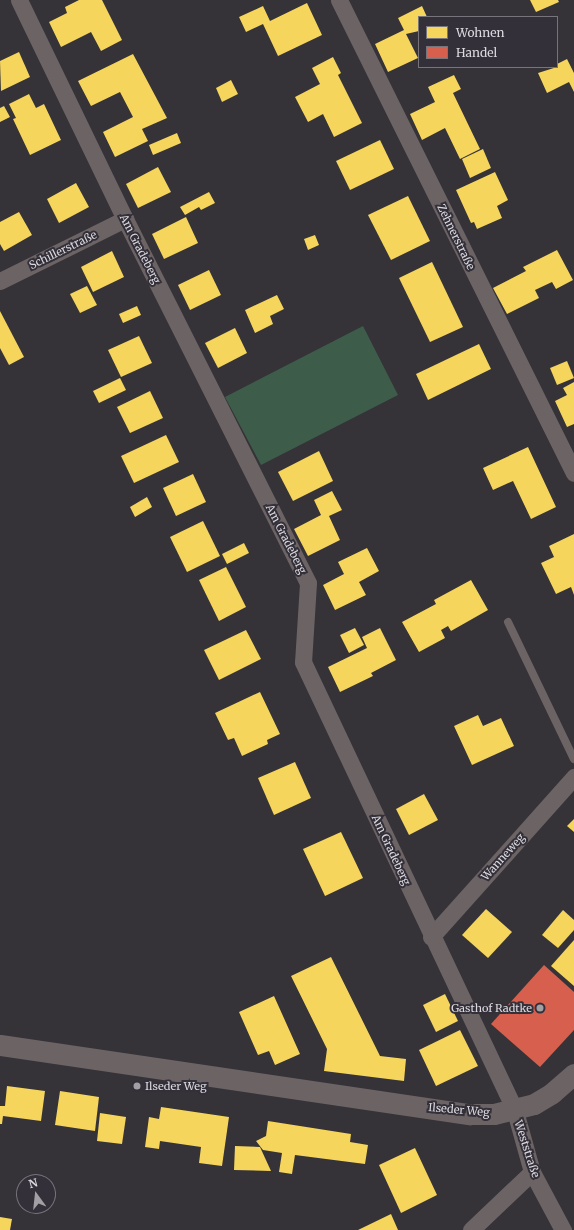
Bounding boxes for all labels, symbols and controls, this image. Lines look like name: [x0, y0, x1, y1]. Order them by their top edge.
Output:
legend: [418, 16, 558, 68]
text: Wohnen: [456, 25, 504, 40]
text: Handel: [456, 45, 497, 60]
street label: Zehnerstraße: [434, 202, 478, 272]
street label: Am Gradeberg: [117, 212, 163, 286]
street label: Schillerstraße: [27, 228, 99, 272]
street label: Am Gradeberg: [263, 502, 309, 576]
street label: Am Gradeberg: [369, 813, 413, 887]
street label: Wanneweg: [479, 831, 527, 883]
place label: Gasthof Radtke: [451, 1001, 532, 1015]
marker: Gasthof Radtke: [535, 1003, 545, 1013]
place label: Ilseder Weg: [145, 1079, 207, 1093]
marker: Ilseder Weg: [132, 1081, 142, 1091]
street label: Ilseder Weg: [428, 1101, 490, 1119]
street label: Weststraße: [512, 1119, 542, 1179]
north arrow: [16, 1174, 56, 1214]
text: N: [27, 1175, 39, 1191]

